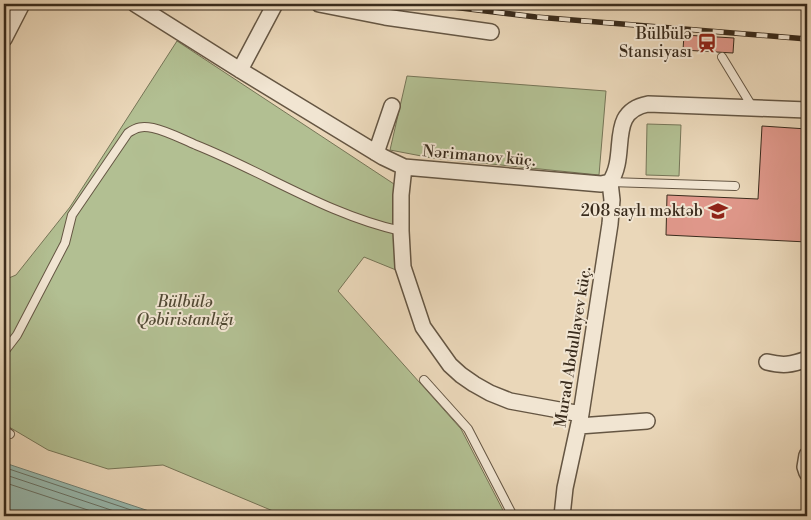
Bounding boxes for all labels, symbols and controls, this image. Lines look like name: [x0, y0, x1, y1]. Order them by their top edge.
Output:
place label: Bülbülə Stansiyası: [619, 24, 692, 62]
station icon: Bülbülə Stansiyası: [696, 32, 718, 54]
street label: Nərimanov küç.: [421, 141, 537, 171]
school or university icon: 208 saylı məktəb: [707, 200, 729, 222]
place label: 208 saylı məktəb: [581, 201, 703, 221]
street label: Murad Abdullayev küç.: [550, 265, 596, 429]
park label: Bülbülə Qəbiristanlığı: [136, 292, 234, 330]

